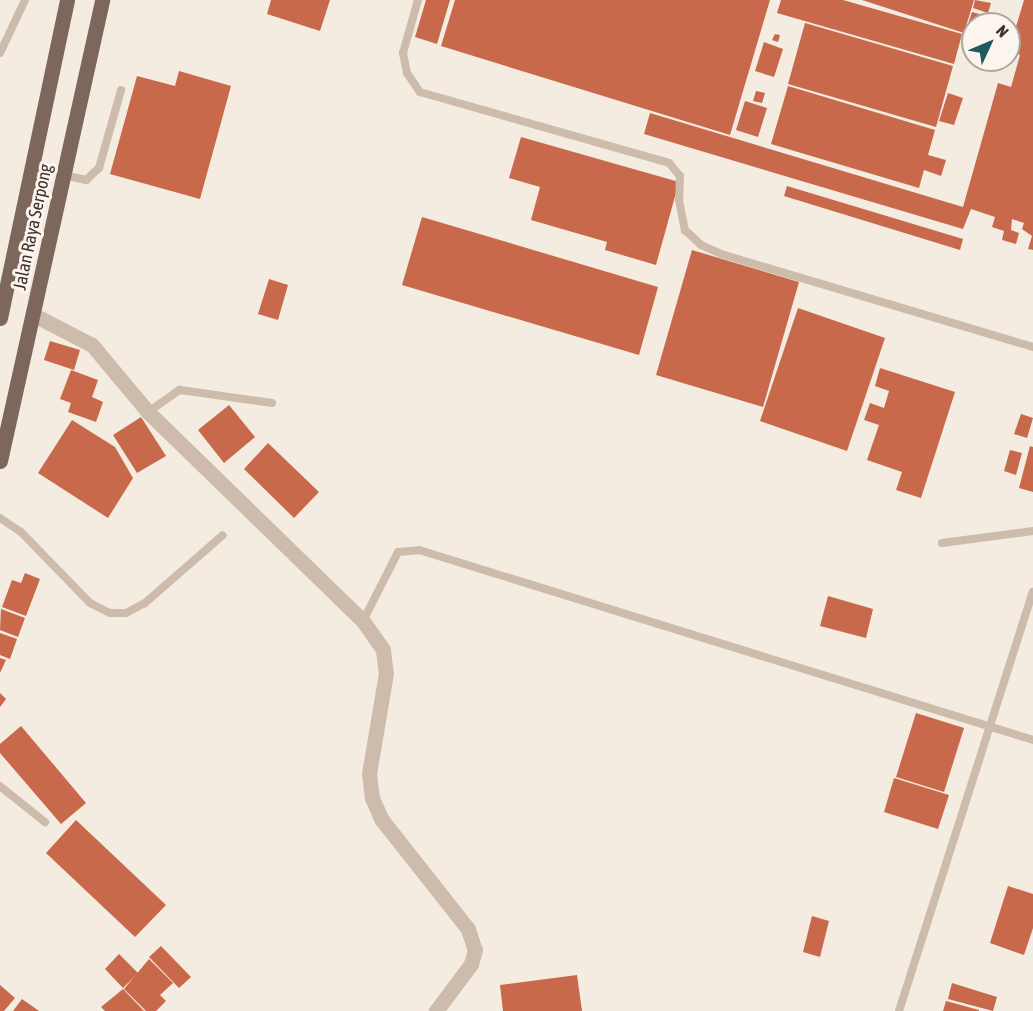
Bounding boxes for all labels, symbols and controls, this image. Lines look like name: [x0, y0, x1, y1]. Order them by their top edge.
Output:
north arrow: [961, 12, 1021, 72]
text: N: [993, 21, 1012, 41]
street label: Jalan Raya Serpong: [9, 162, 57, 292]

